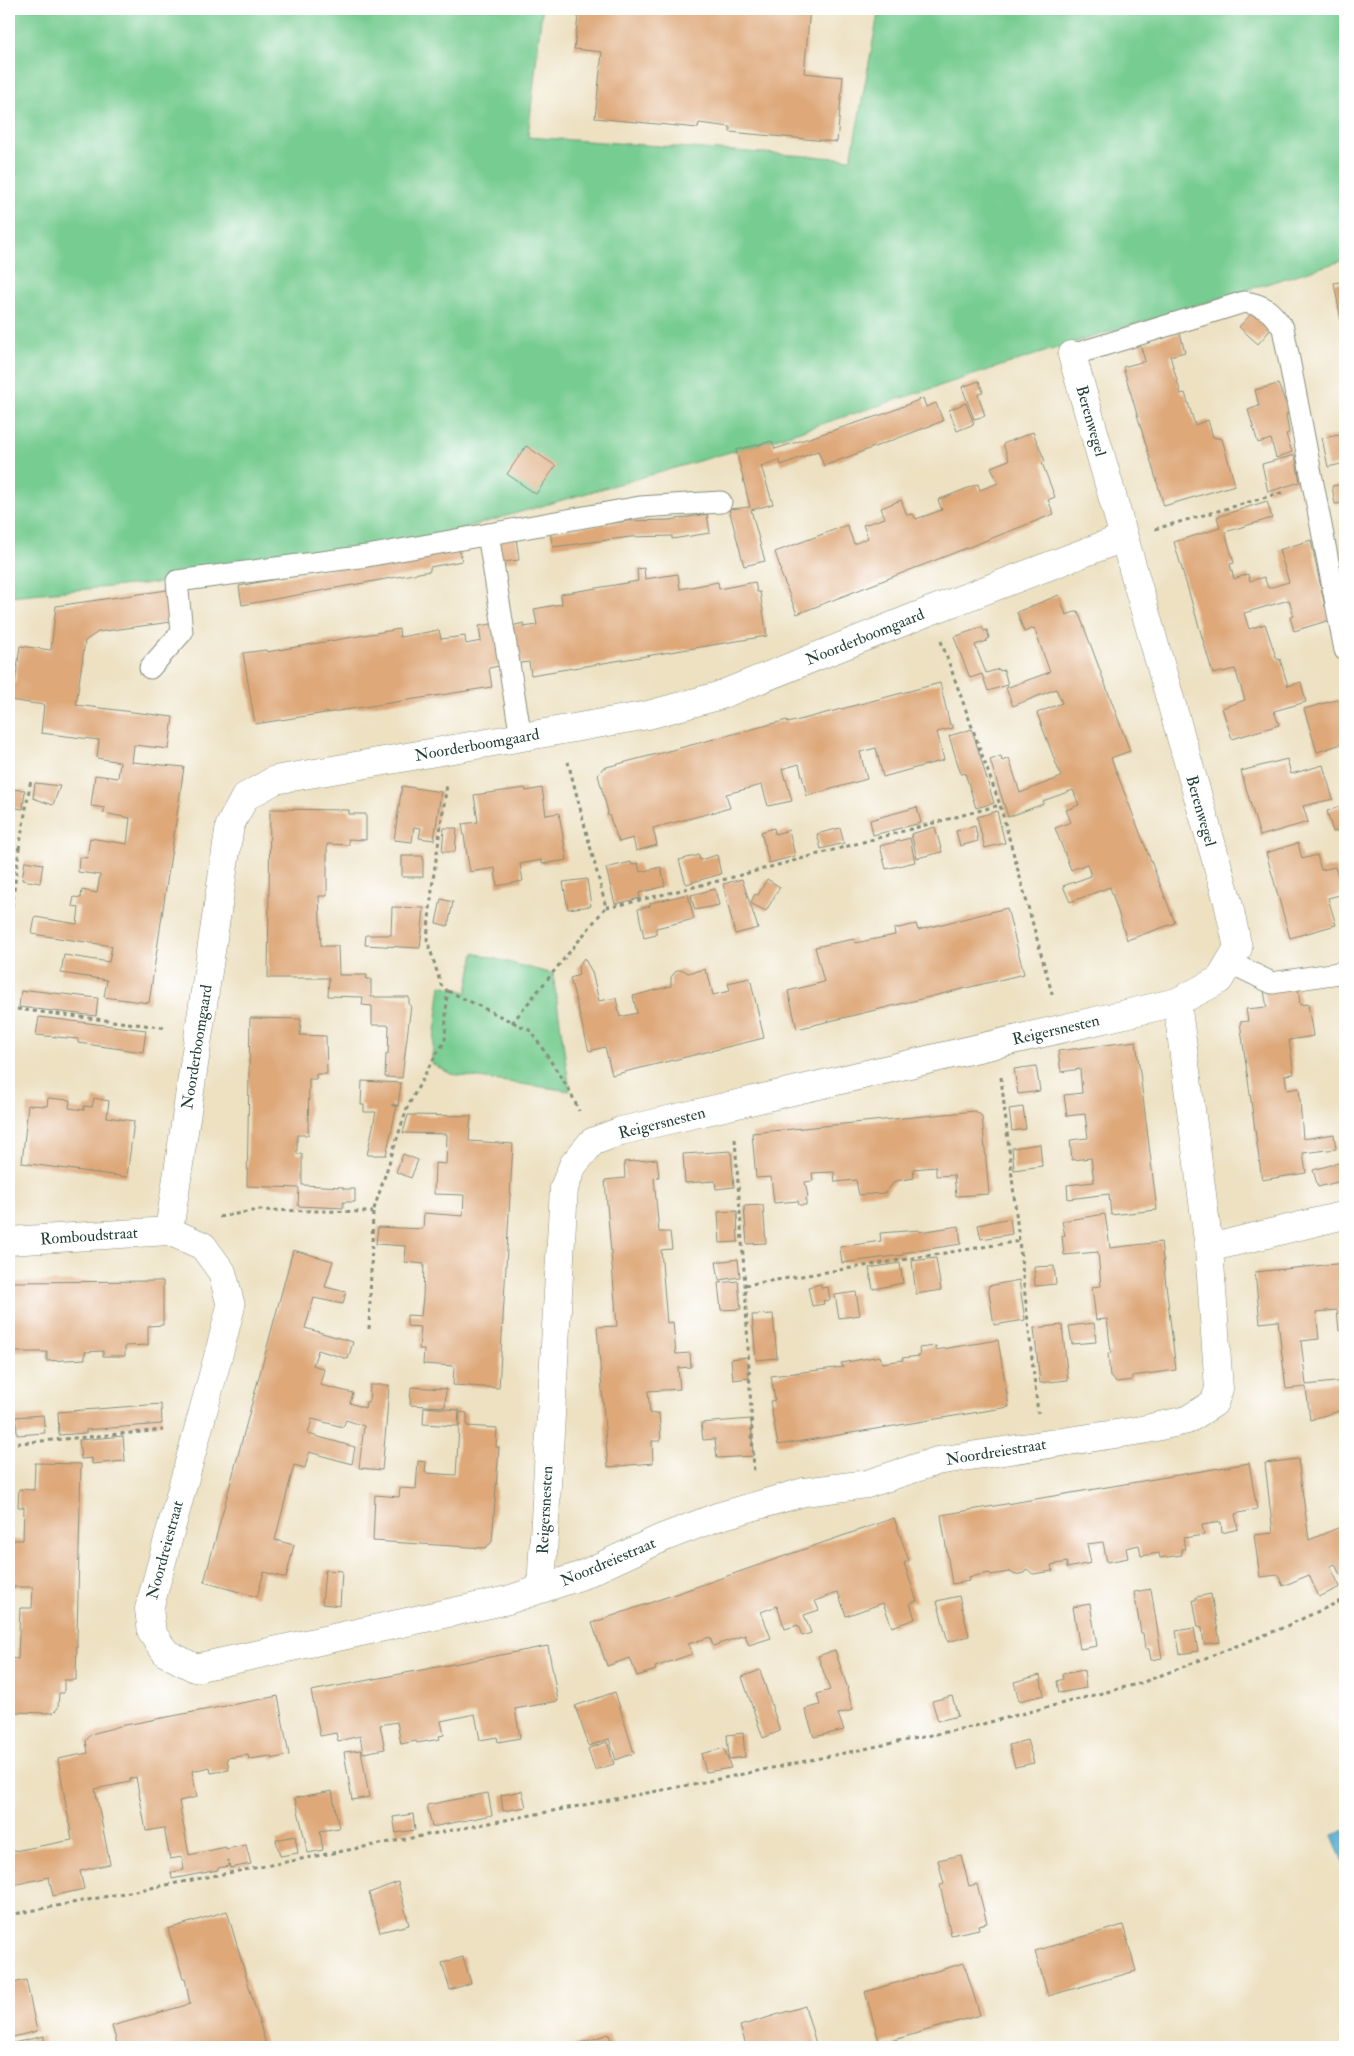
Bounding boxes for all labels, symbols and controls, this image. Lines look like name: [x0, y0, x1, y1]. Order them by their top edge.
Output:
street label: Berenwegel: [1071, 383, 1111, 459]
street label: Noorderboomgaard: [803, 604, 927, 670]
street label: Noorderboomgaard: [413, 724, 541, 766]
street label: Berenwegel: [1181, 773, 1221, 849]
street label: Noorderboomgaard: [177, 983, 217, 1111]
street label: Reigersnesten: [1010, 1010, 1102, 1050]
street label: Reigersnesten: [616, 1103, 708, 1143]
street label: Romboudstraat: [39, 1223, 139, 1249]
street label: Noordreiestraat: [944, 1434, 1048, 1470]
street label: Reigersnesten: [533, 1465, 557, 1555]
street label: Noordreiestraat: [142, 1498, 188, 1602]
street label: Noordreiestraat: [557, 1533, 659, 1591]

